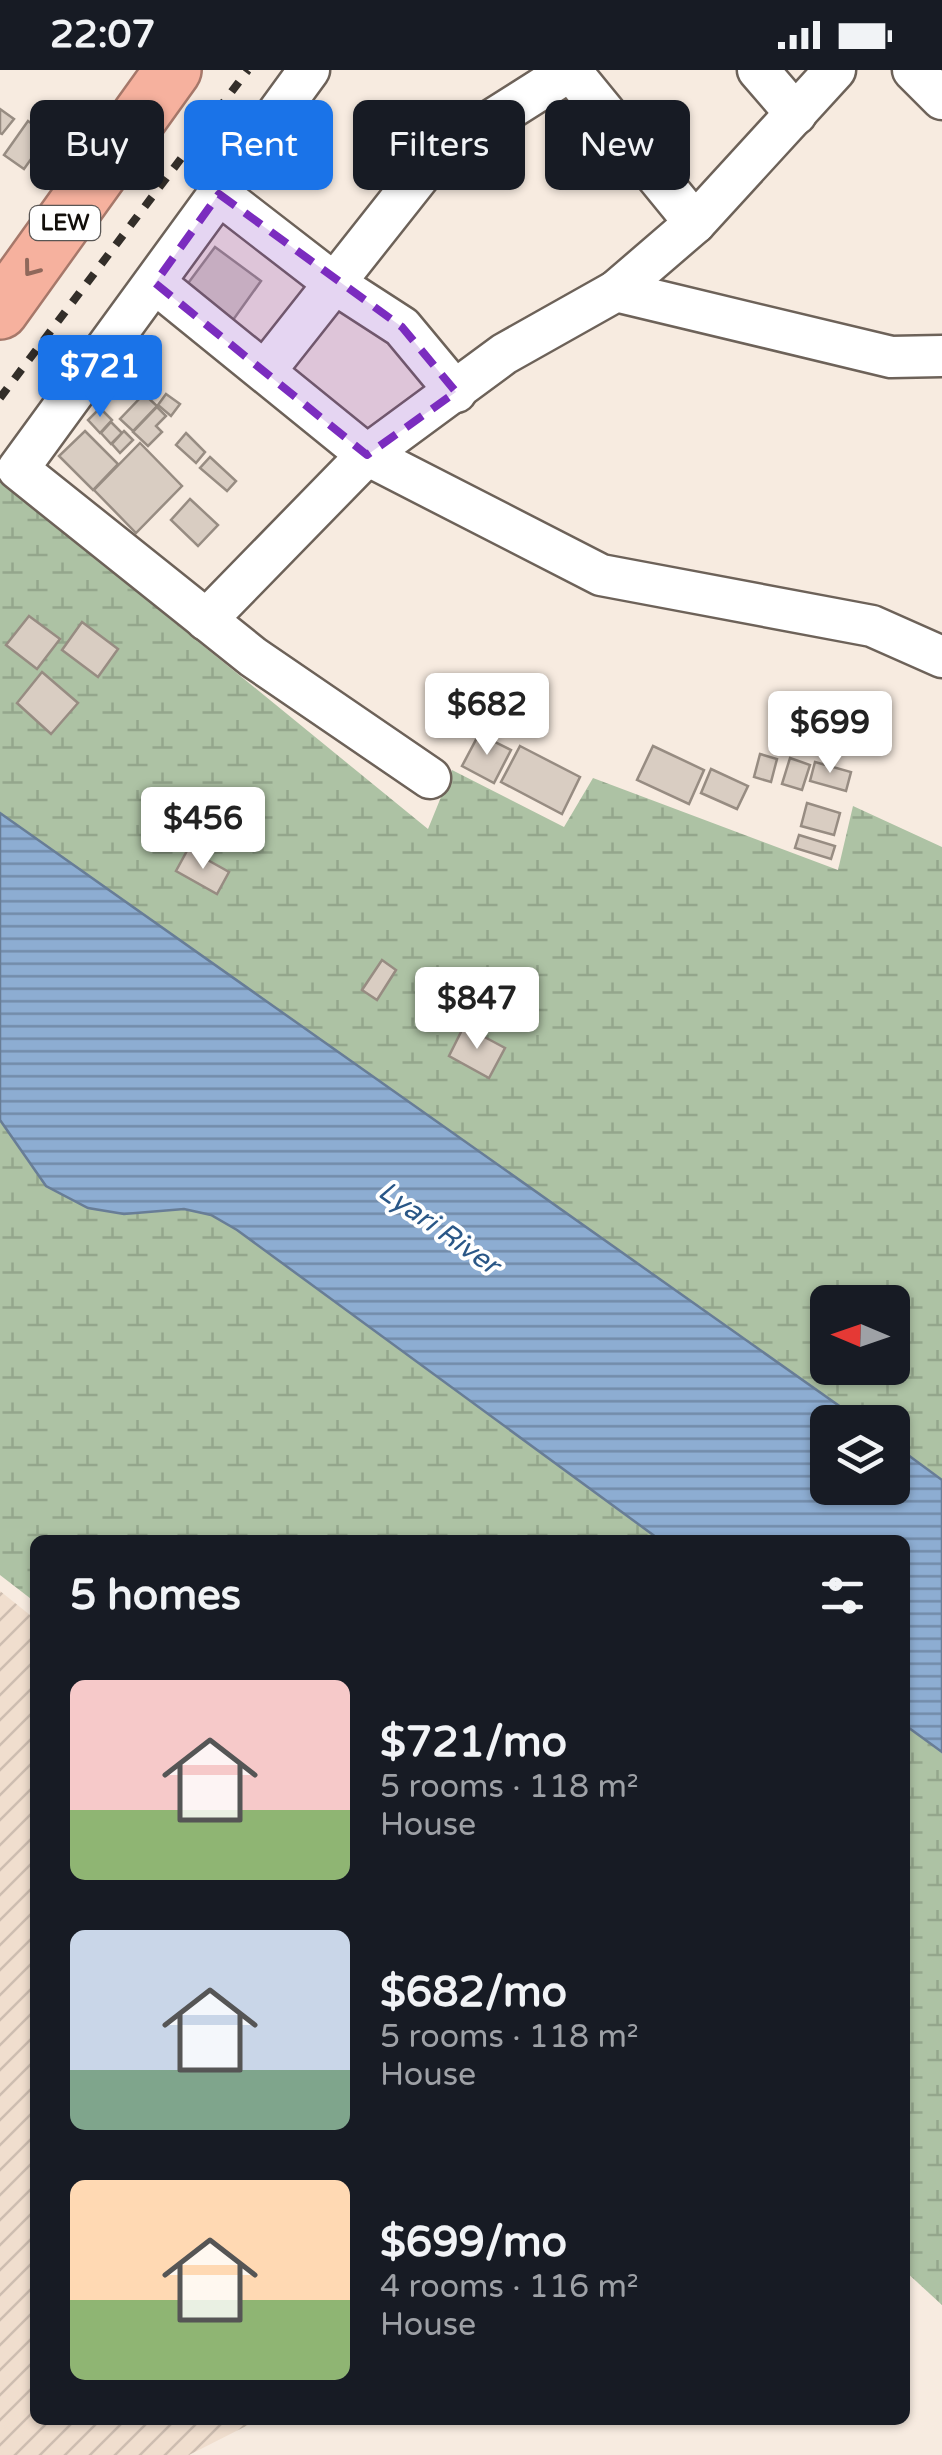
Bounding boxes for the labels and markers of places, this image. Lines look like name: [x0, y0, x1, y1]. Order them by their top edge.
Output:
pin: $721: [41, 335, 159, 420]
pin: $682: [428, 673, 546, 758]
pin: $699: [771, 691, 889, 776]
pin: $456: [144, 787, 262, 872]
pin: $847: [418, 967, 536, 1052]

